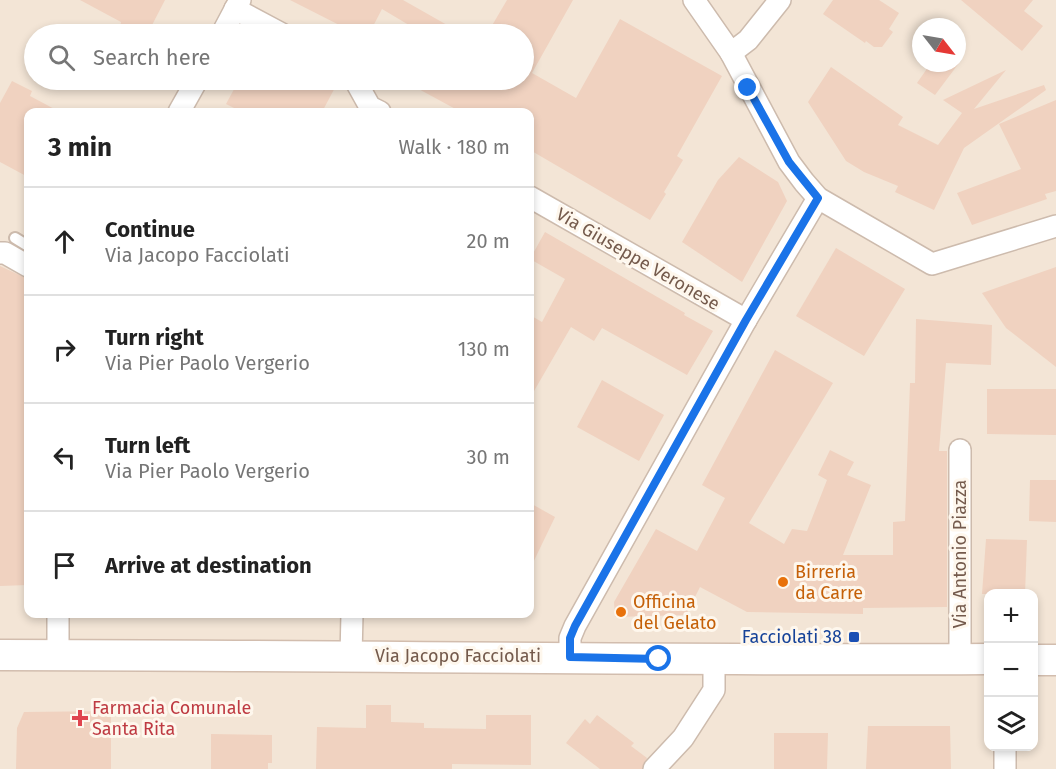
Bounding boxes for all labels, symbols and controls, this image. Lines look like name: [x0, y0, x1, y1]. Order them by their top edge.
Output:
north arrow: [912, 18, 966, 72]
search box: [24, 24, 534, 90]
icon: search: [45, 41, 78, 74]
text: Search here: [93, 44, 211, 71]
route end: [734, 74, 760, 100]
text: 3 min: [48, 132, 112, 163]
text: Walk · 180 m: [399, 135, 510, 159]
street label: Via Giuseppe Veronese: [552, 203, 724, 315]
text: Continue: [105, 216, 195, 243]
icon: ahead: [48, 225, 81, 258]
text: 20 m: [467, 229, 510, 253]
text: Via Jacopo Facciolati: [105, 243, 290, 267]
text: Turn right: [105, 324, 204, 351]
icon: right: [48, 333, 81, 366]
text: 130 m: [458, 337, 510, 361]
text: Via Pier Paolo Vergerio: [105, 351, 310, 375]
text: Turn left: [105, 432, 190, 459]
icon: left: [48, 441, 81, 474]
text: 30 m: [466, 445, 510, 469]
text: Via Pier Paolo Vergerio: [105, 459, 310, 483]
street label: Via Antonio Piazza: [949, 480, 971, 628]
icon: arrive: [48, 549, 81, 582]
text: Arrive at destination: [105, 552, 312, 579]
place label: Birreria da Carre: [795, 561, 863, 604]
marker: Birreria da Carre: [776, 575, 790, 589]
map controls: [984, 589, 1038, 751]
button: +: [984, 589, 1038, 643]
place label: Officina del Gelato: [633, 591, 717, 634]
marker: Officina del Gelato: [614, 605, 628, 619]
place label: Facciolati 38: [742, 626, 842, 648]
marker: Facciolati 38: [847, 630, 861, 644]
button: −: [984, 643, 1038, 697]
street label: Via Jacopo Facciolati: [375, 645, 541, 667]
route start: [645, 645, 671, 671]
place label: Farmacia Comunale Santa Rita: [92, 697, 251, 740]
button: layers: [984, 697, 1038, 751]
marker: Farmacia Comunale Santa Rita: [73, 711, 87, 725]

